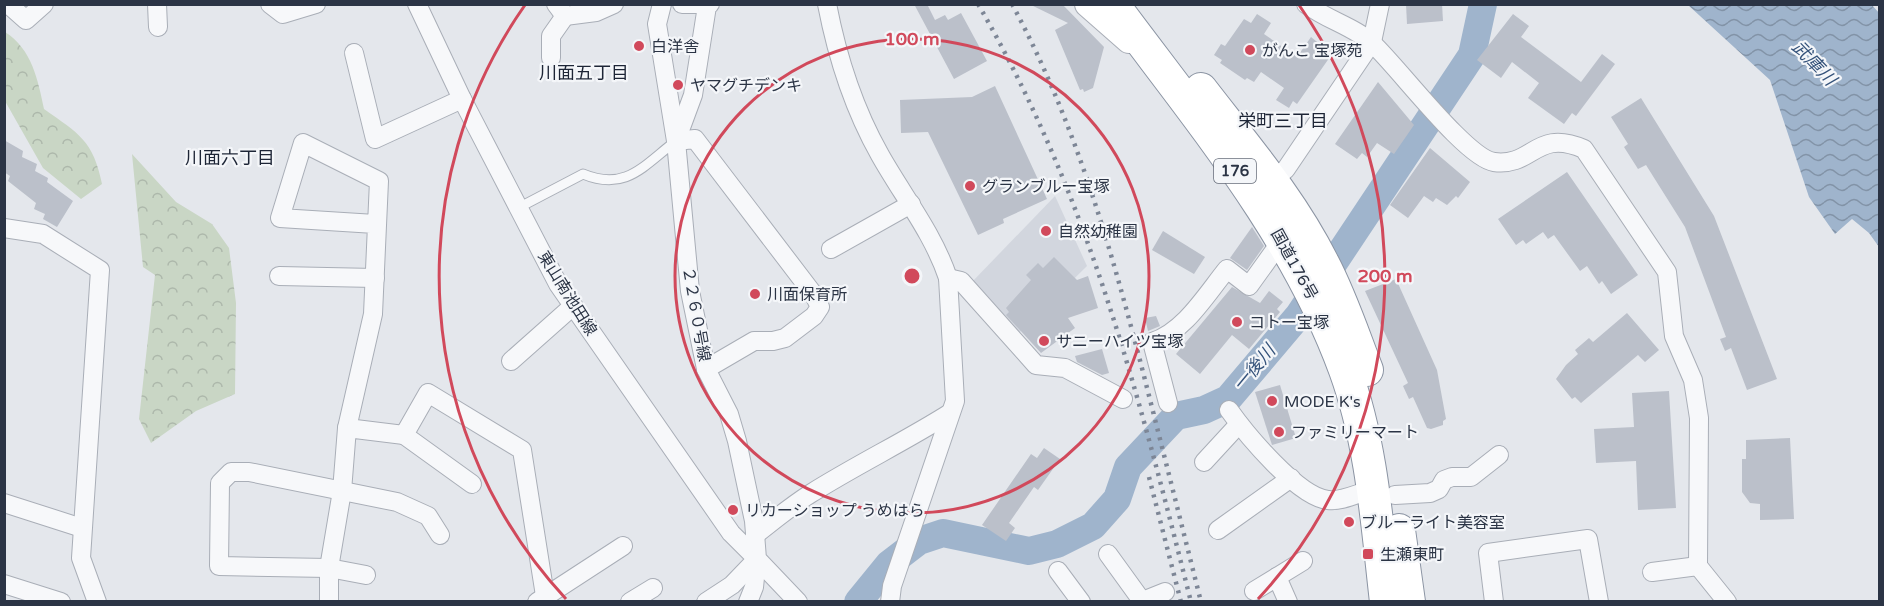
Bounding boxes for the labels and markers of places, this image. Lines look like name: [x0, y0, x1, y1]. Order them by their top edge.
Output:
place label: 白洋舎: [651, 37, 699, 57]
marker: 白洋舎: [632, 39, 646, 53]
place label: がんこ 宝塚苑: [1262, 41, 1362, 61]
marker: がんこ 宝塚苑: [1243, 43, 1257, 57]
place label: ヤマグチデンキ: [690, 76, 802, 96]
marker: ヤマグチデンキ: [671, 78, 685, 92]
place label: グランブルー宝塚: [982, 177, 1110, 197]
marker: グランブルー宝塚: [963, 179, 977, 193]
place label: 自然幼稚園: [1058, 222, 1138, 242]
marker: 自然幼稚園: [1039, 224, 1053, 238]
centre of rings: [902, 266, 922, 286]
place label: 川面保育所: [767, 285, 847, 305]
marker: 川面保育所: [748, 287, 762, 301]
place label: コトー宝塚: [1249, 313, 1329, 333]
marker: コトー宝塚: [1230, 315, 1244, 329]
place label: サニーハイツ宝塚: [1056, 332, 1183, 352]
marker: サニーハイツ宝塚: [1037, 334, 1051, 348]
place label: MODE K's: [1284, 392, 1361, 412]
marker: MODE K's: [1265, 394, 1279, 408]
place label: ファミリーマート: [1291, 423, 1419, 443]
marker: ファミリーマート: [1272, 425, 1286, 439]
place label: リカーショップ うめはら: [745, 501, 925, 521]
marker: リカーショップ うめはら: [726, 503, 740, 517]
place label: ブルーライト美容室: [1361, 513, 1505, 533]
marker: ブルーライト美容室: [1342, 515, 1356, 529]
place label: 生瀬東町: [1380, 545, 1444, 565]
marker: 生瀬東町: [1361, 547, 1375, 561]

